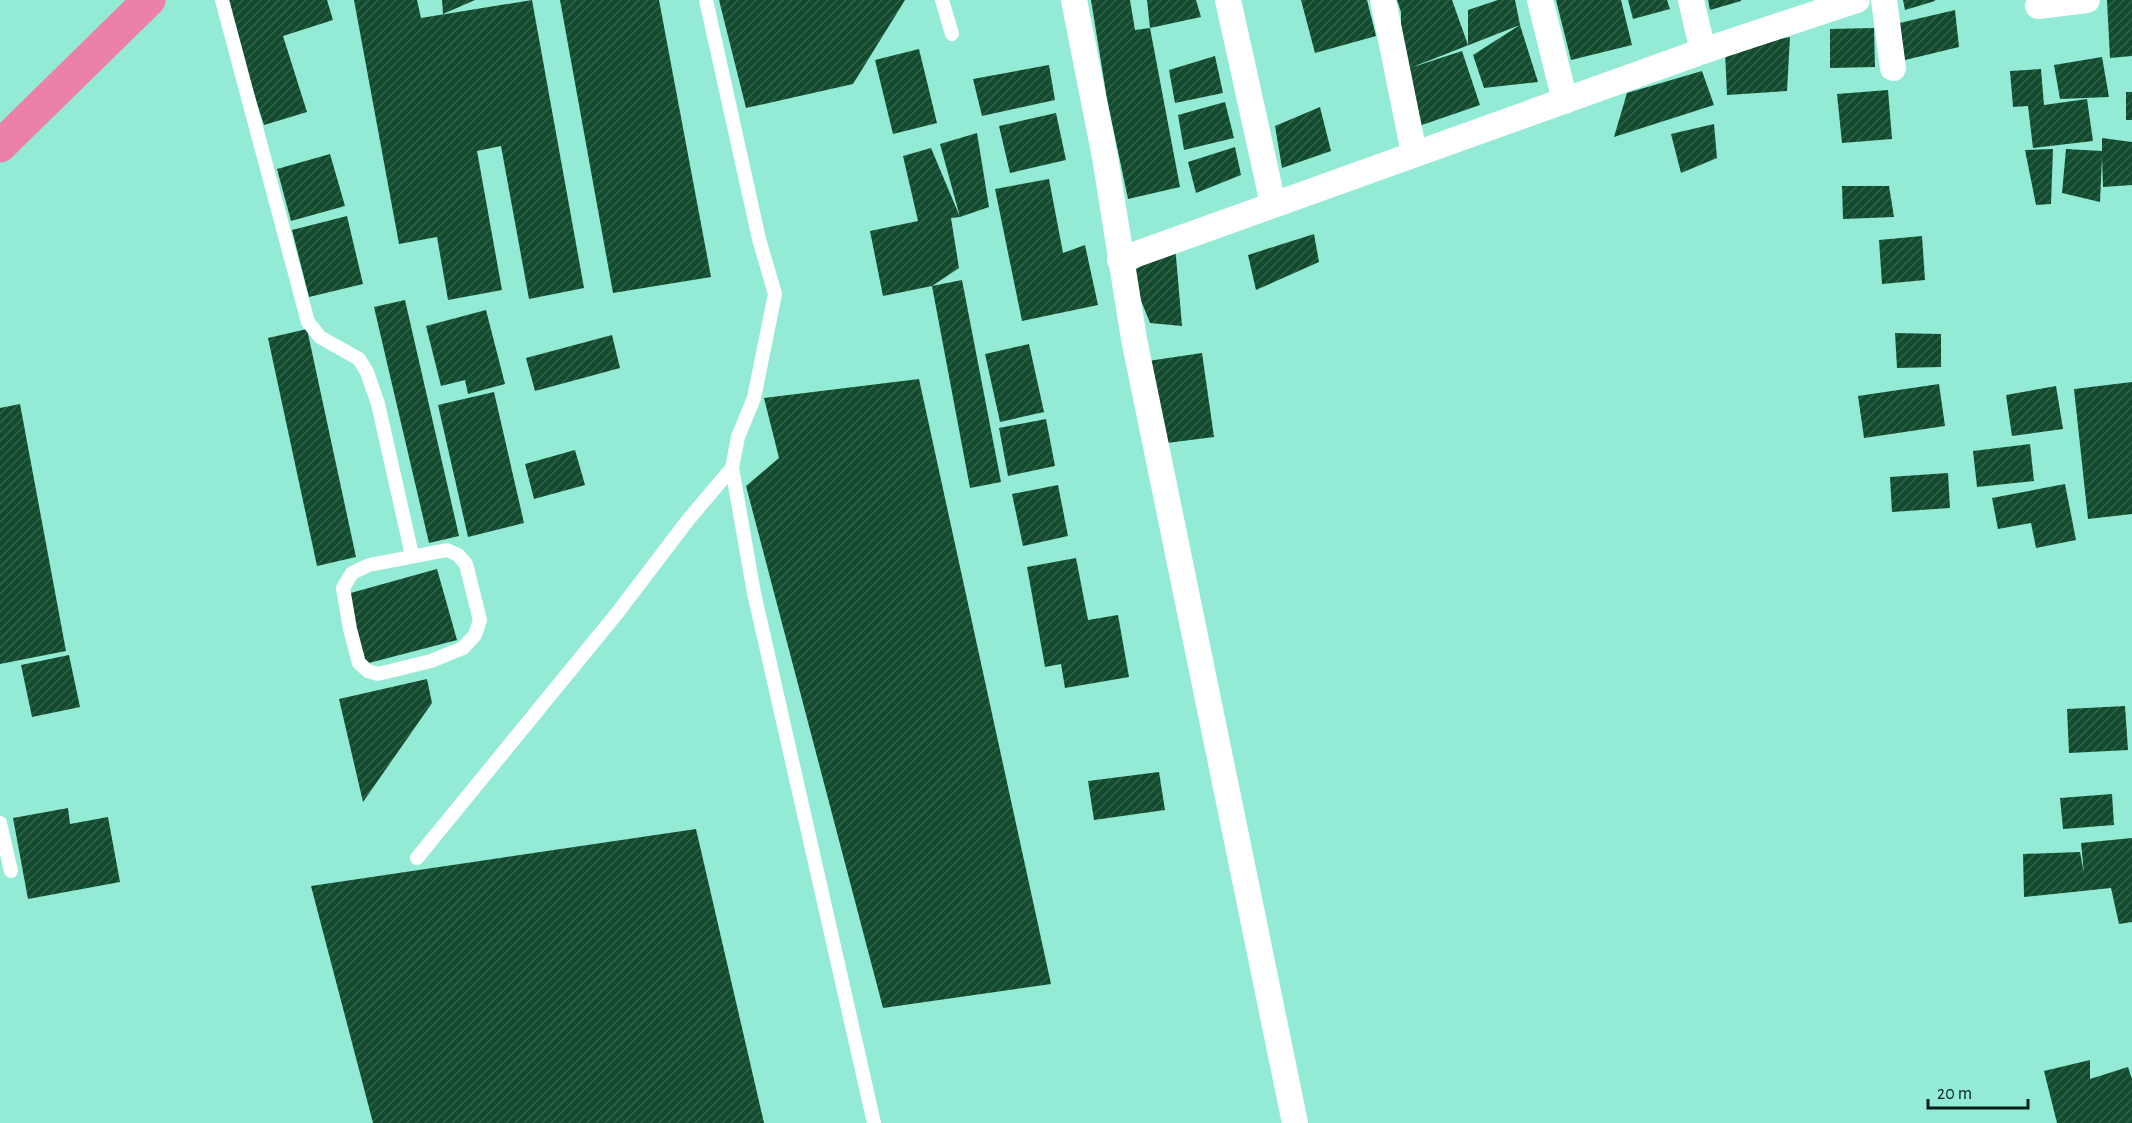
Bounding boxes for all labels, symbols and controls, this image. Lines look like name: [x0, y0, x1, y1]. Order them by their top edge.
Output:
scale bar: [1928, 1072, 2028, 1110]
text: 20 m: [1937, 1085, 1972, 1103]

